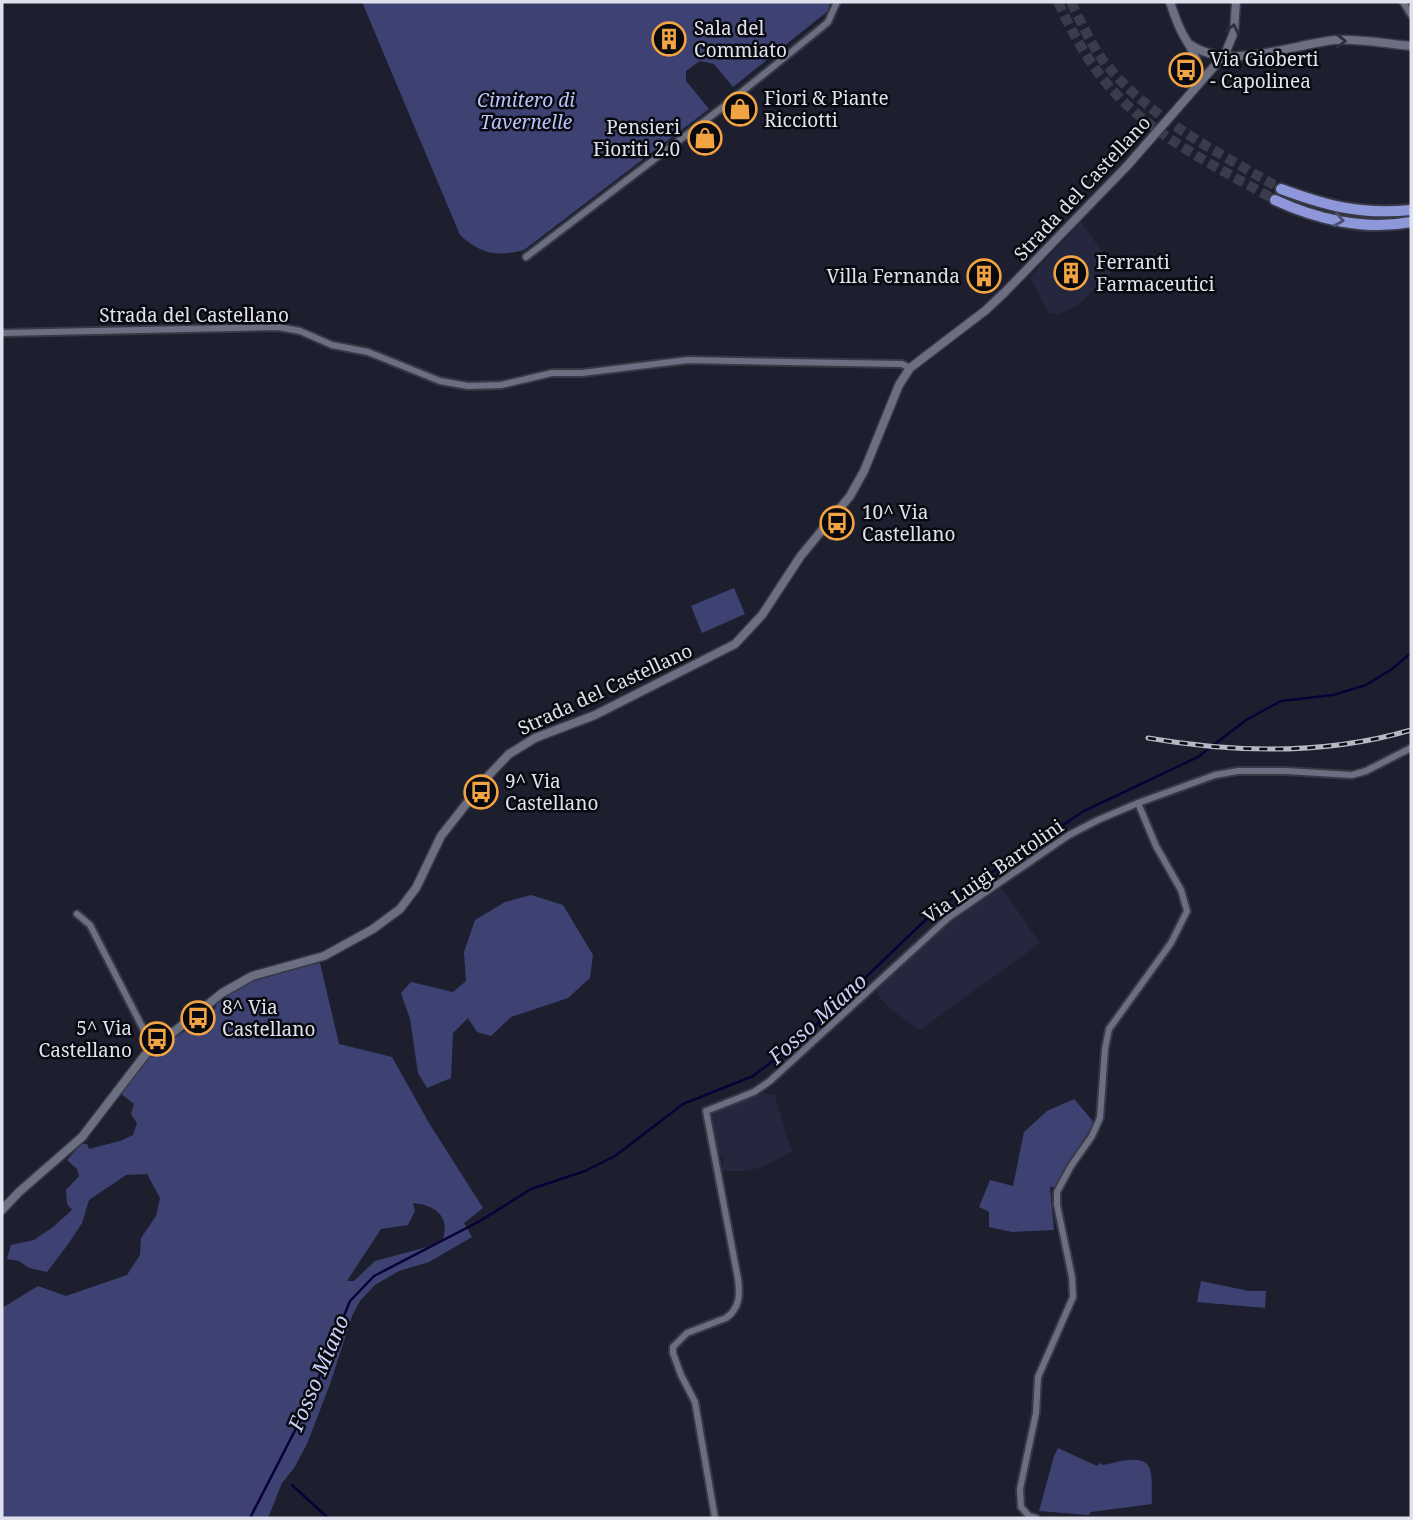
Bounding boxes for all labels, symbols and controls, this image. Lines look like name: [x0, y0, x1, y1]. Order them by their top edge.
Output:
place label: Sala del Commiato: [694, 15, 787, 63]
building icon: Sala del Commiato: [650, 20, 688, 58]
one-way arrow: [1225, 23, 1239, 35]
one-way arrow: [1336, 33, 1347, 49]
place label: Via Gioberti - Capolinea: [1210, 46, 1319, 94]
bus stop icon: Via Gioberti - Capolinea: [1167, 51, 1205, 89]
place label: Fiori & Piante Ricciotti: [764, 85, 889, 133]
park label: Cimitero di Tavernelle: [477, 87, 575, 135]
shop icon: Fiori & Piante Ricciotti: [721, 90, 759, 128]
street label: Strada del Castellano: [1008, 110, 1156, 266]
place label: Pensieri Fioriti 2.0: [593, 114, 680, 162]
shop icon: Pensieri Fioriti 2.0: [686, 119, 724, 157]
one-way arrow: [1334, 212, 1345, 227]
place label: Ferranti Farmaceutici: [1096, 249, 1215, 297]
building icon: Ferranti Farmaceutici: [1052, 254, 1090, 292]
building icon: Villa Fernanda: [965, 257, 1003, 295]
place label: Villa Fernanda: [827, 263, 960, 289]
street label: Strada del Castellano: [99, 302, 289, 328]
place label: 10^ Via Castellano: [862, 499, 955, 547]
bus stop icon: 10^ Via Castellano: [818, 504, 856, 542]
street label: Strada del Castellano: [514, 637, 696, 741]
place label: 9^ Via Castellano: [505, 768, 598, 816]
bus stop icon: 9^ Via Castellano: [462, 773, 500, 811]
street label: Via Luigi Bartolini: [918, 813, 1068, 929]
water label: Fosso Miano: [761, 967, 873, 1071]
place label: 8^ Via Castellano: [222, 994, 315, 1042]
bus stop icon: 8^ Via Castellano: [179, 999, 217, 1037]
place label: 5^ Via Castellano: [39, 1015, 132, 1063]
bus stop icon: 5^ Via Castellano: [138, 1020, 176, 1058]
water label: Fosso Miano: [281, 1310, 355, 1436]

